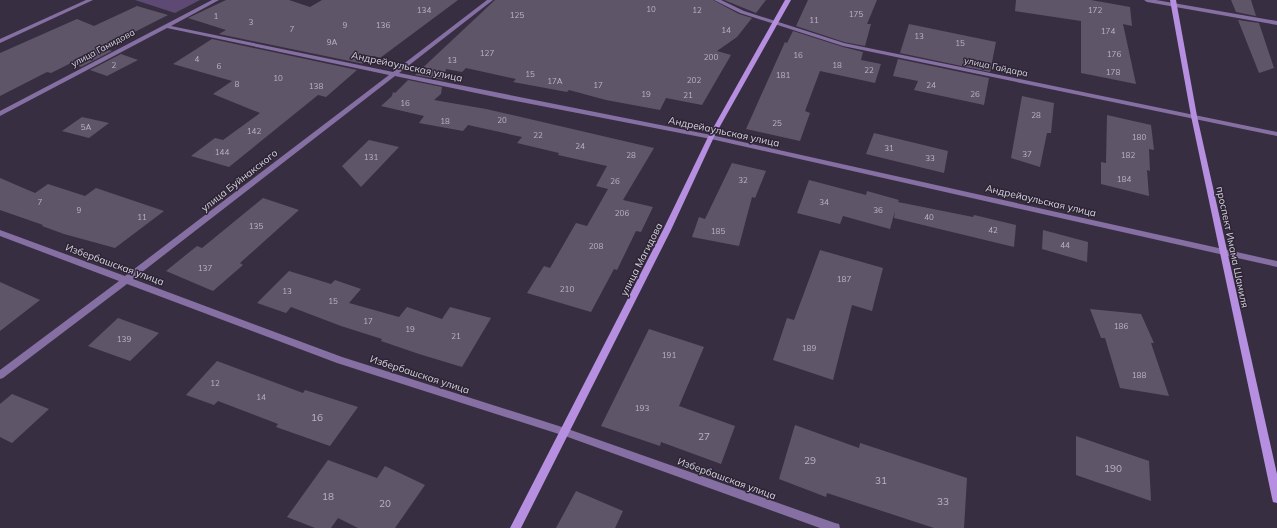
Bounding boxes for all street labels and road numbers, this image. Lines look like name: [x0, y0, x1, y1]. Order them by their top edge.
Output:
street label: улица Гамидова: [69, 26, 137, 70]
street label: Андрейаульская улица: [350, 48, 464, 85]
street label: улица Гайдара: [963, 54, 1029, 80]
street label: Андрейаульская улица: [667, 113, 781, 150]
street label: улица Буйнакского: [198, 146, 280, 214]
street label: Андрейаульская улица: [984, 181, 1098, 220]
street label: проспект Имама Шамиля: [1213, 185, 1252, 309]
street label: улица Магидова: [617, 220, 665, 298]
street label: Избербашская улица: [64, 241, 166, 288]
street label: Избербашская улица: [368, 352, 471, 397]
street label: Избербашская улица: [676, 455, 778, 502]

